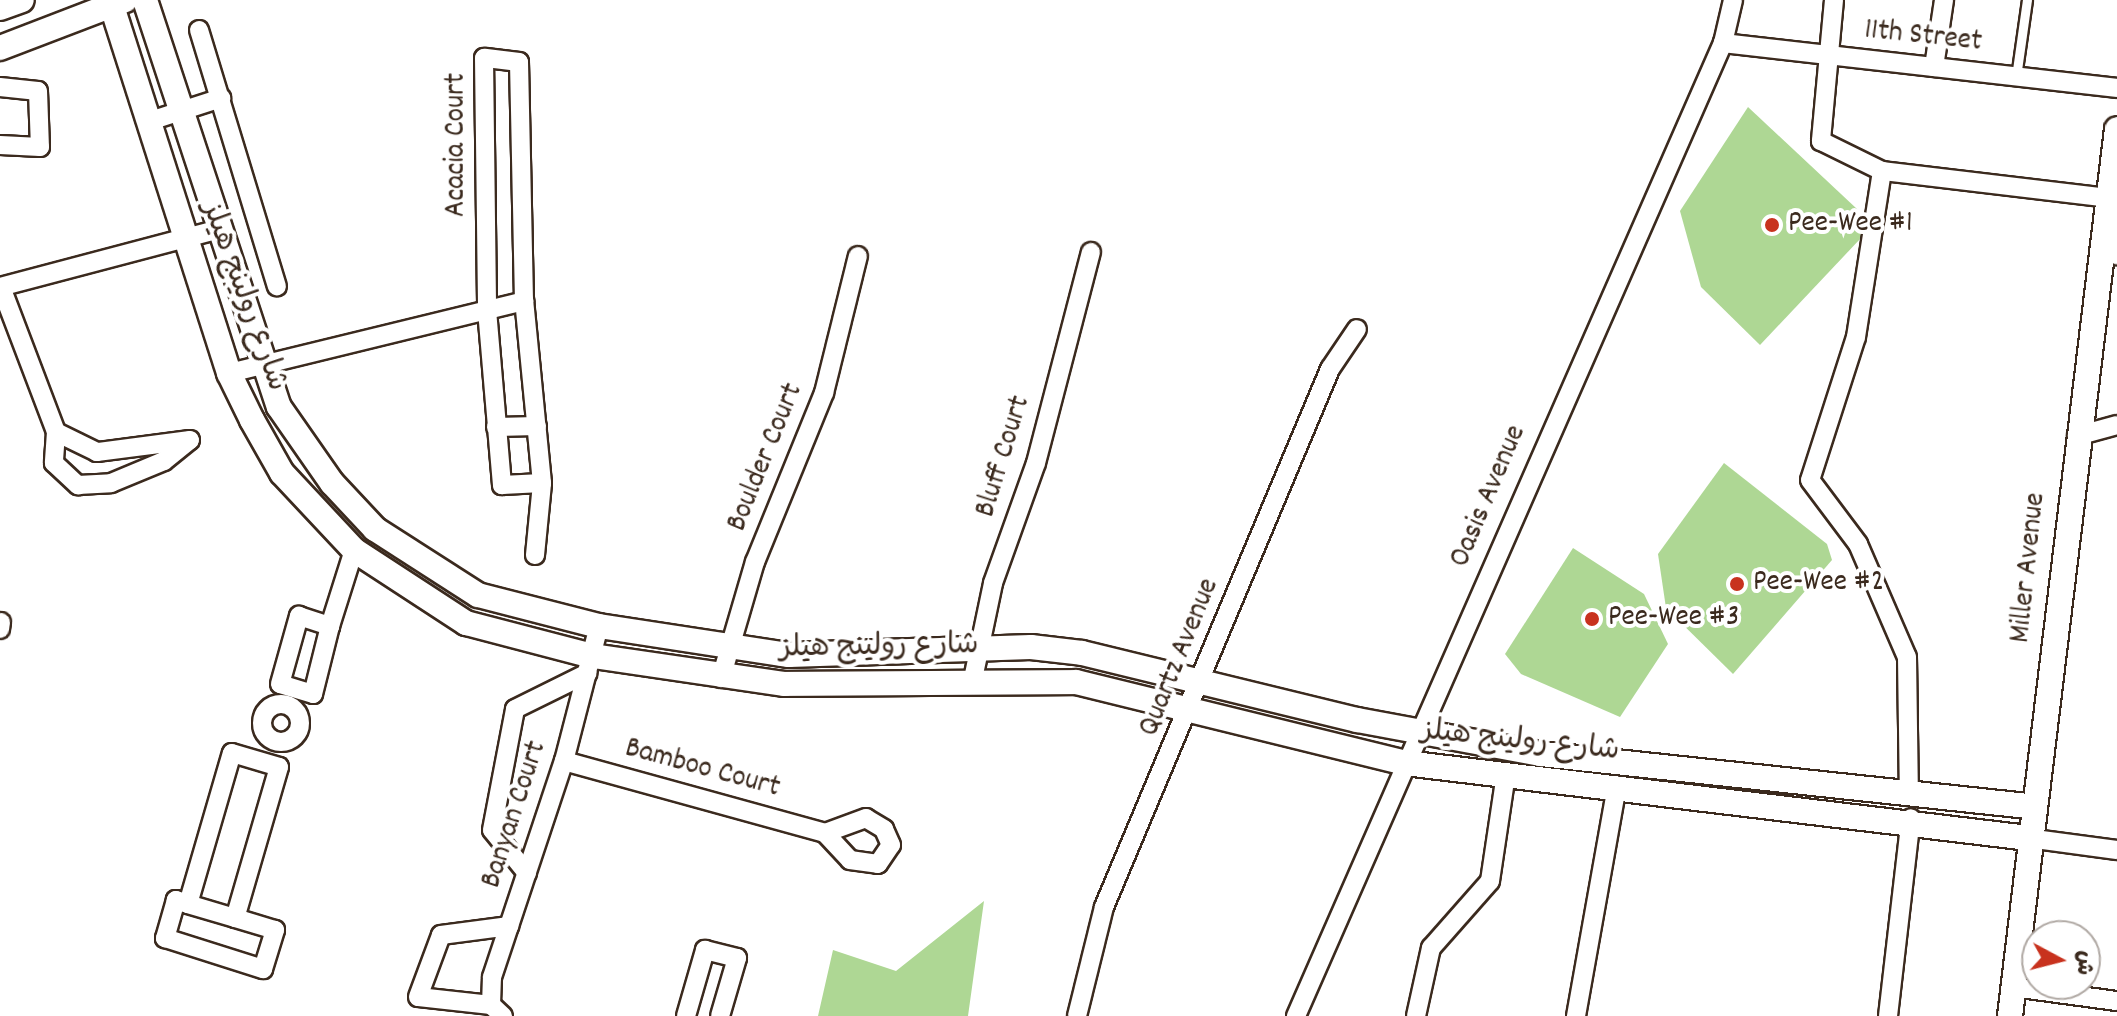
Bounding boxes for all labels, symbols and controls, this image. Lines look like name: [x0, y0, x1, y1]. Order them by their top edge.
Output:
street label: 11th Street: [1863, 14, 1983, 62]
street label: Acacia Court: [440, 73, 476, 217]
street label: شارع رولينج هيلز: [191, 197, 293, 397]
place label: Pee-Wee #1: [1788, 207, 1913, 243]
marker: Pee-Wee #1: [1763, 216, 1781, 234]
street label: Boulder Court: [721, 379, 813, 537]
street label: Bluff Court: [970, 392, 1040, 522]
street label: Oasis Avenue: [1444, 420, 1536, 574]
street label: Miller Avenue: [2004, 491, 2056, 645]
place label: Pee-Wee #2: [1753, 566, 1884, 602]
street label: Quartz Avenue: [1133, 574, 1229, 742]
marker: Pee-Wee #2: [1728, 575, 1746, 593]
place label: Pee-Wee #3: [1608, 601, 1739, 637]
marker: Pee-Wee #3: [1583, 610, 1601, 628]
street label: شارع رولينج هيلز: [779, 629, 979, 669]
street label: شارع رولينج هيلز: [1419, 715, 1621, 771]
street label: Bamboo Court: [621, 732, 783, 808]
street label: Banyan Court: [475, 737, 557, 893]
north arrow: [2021, 920, 2101, 1000]
text: ش: [2066, 949, 2100, 977]

